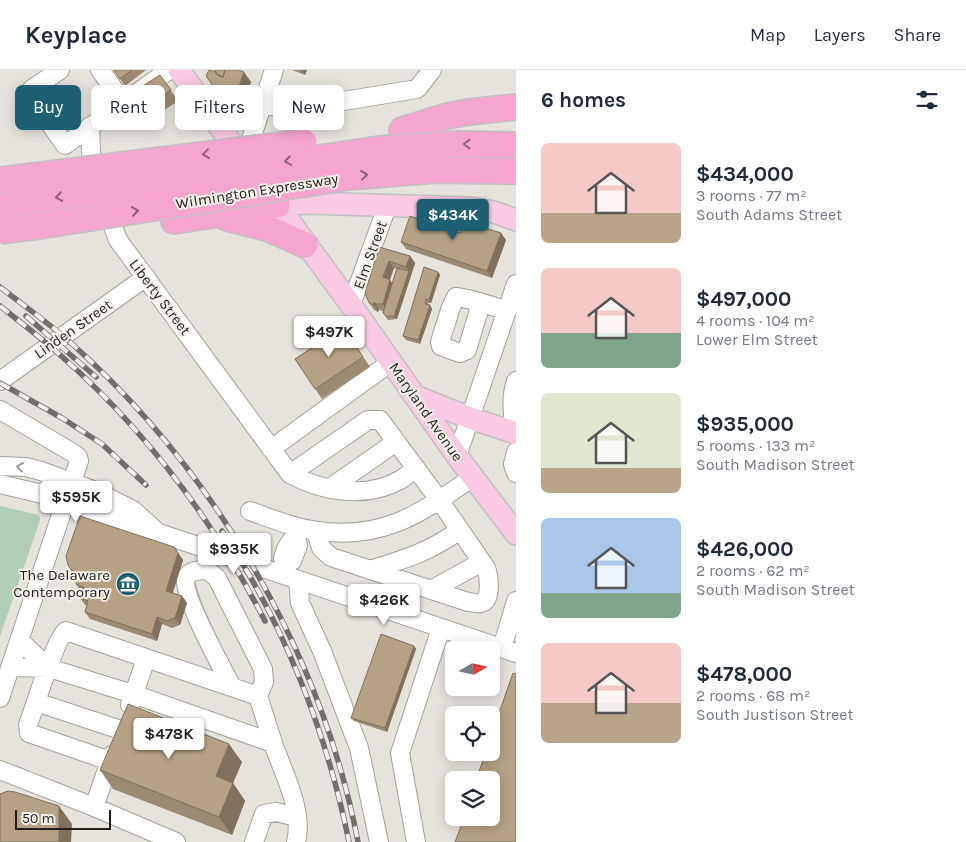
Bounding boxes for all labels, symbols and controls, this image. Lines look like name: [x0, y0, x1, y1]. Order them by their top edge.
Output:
text: Keyplace: [25, 21, 127, 49]
text: Map: [750, 24, 786, 46]
text: Layers: [814, 24, 866, 46]
text: Share: [894, 24, 941, 46]
chip: Buy: [15, 85, 81, 130]
chip: Rent: [91, 85, 165, 130]
chip: Filters: [175, 85, 263, 130]
chip: New: [273, 85, 344, 130]
icon: filters: [913, 86, 941, 114]
text: 6 homes: [541, 88, 626, 112]
one-way arrow: [463, 139, 471, 149]
one-way arrow: [202, 148, 210, 159]
one-way arrow: [284, 155, 292, 166]
text: $434,000: [696, 162, 794, 186]
icon: home: [581, 163, 641, 223]
street label: Wilmington Expressway: [174, 169, 340, 213]
one-way arrow: [361, 170, 369, 181]
text: 3 rooms · 77 m²: [696, 186, 807, 205]
one-way arrow: [54, 192, 63, 202]
pin: $434K: [418, 198, 488, 241]
text: $434K: [428, 205, 478, 224]
text: South Adams Street: [696, 205, 842, 224]
one-way arrow: [130, 206, 139, 216]
street label: Elm Street: [349, 218, 391, 292]
street label: Liberty Street: [125, 255, 195, 339]
text: $497,000: [696, 287, 791, 311]
icon: home: [581, 288, 641, 348]
street label: Linden Street: [31, 295, 116, 362]
text: 4 rooms · 104 m²: [696, 311, 815, 330]
pin: $497K: [294, 316, 364, 358]
text: $497K: [305, 322, 353, 341]
text: Lower Elm Street: [696, 330, 818, 349]
street label: Maryland Avenue: [385, 359, 467, 465]
text: $935,000: [696, 412, 794, 436]
icon: home: [581, 413, 641, 473]
text: 5 rooms · 133 m²: [696, 436, 815, 455]
text: South Madison Street: [696, 455, 855, 474]
one-way arrow: [15, 462, 23, 473]
pin: $595K: [41, 480, 111, 523]
text: $595K: [51, 487, 101, 506]
pin: $935K: [199, 532, 269, 575]
text: $426,000: [696, 537, 794, 561]
icon: home: [581, 538, 641, 598]
text: $935K: [209, 539, 259, 558]
text: 2 rooms · 62 m²: [696, 561, 810, 580]
place label: The Delaware Contemporary: [13, 566, 110, 601]
museum icon: The Delaware Contemporary: [115, 571, 141, 597]
text: South Madison Street: [696, 580, 855, 599]
pin: $426K: [349, 584, 419, 626]
text: $426K: [359, 590, 409, 609]
north arrow: [445, 641, 500, 696]
map controls: [445, 641, 500, 826]
text: $478,000: [696, 662, 792, 686]
icon: home: [581, 663, 641, 723]
text: 2 rooms · 68 m²: [696, 686, 810, 705]
text: South Justison Street: [696, 705, 853, 724]
button: locate: [445, 706, 500, 761]
pin: $478K: [134, 718, 204, 760]
text: $478K: [144, 724, 194, 743]
button: layers: [445, 771, 500, 826]
scale bar: [15, 807, 111, 830]
text: 50 m: [22, 810, 55, 827]

